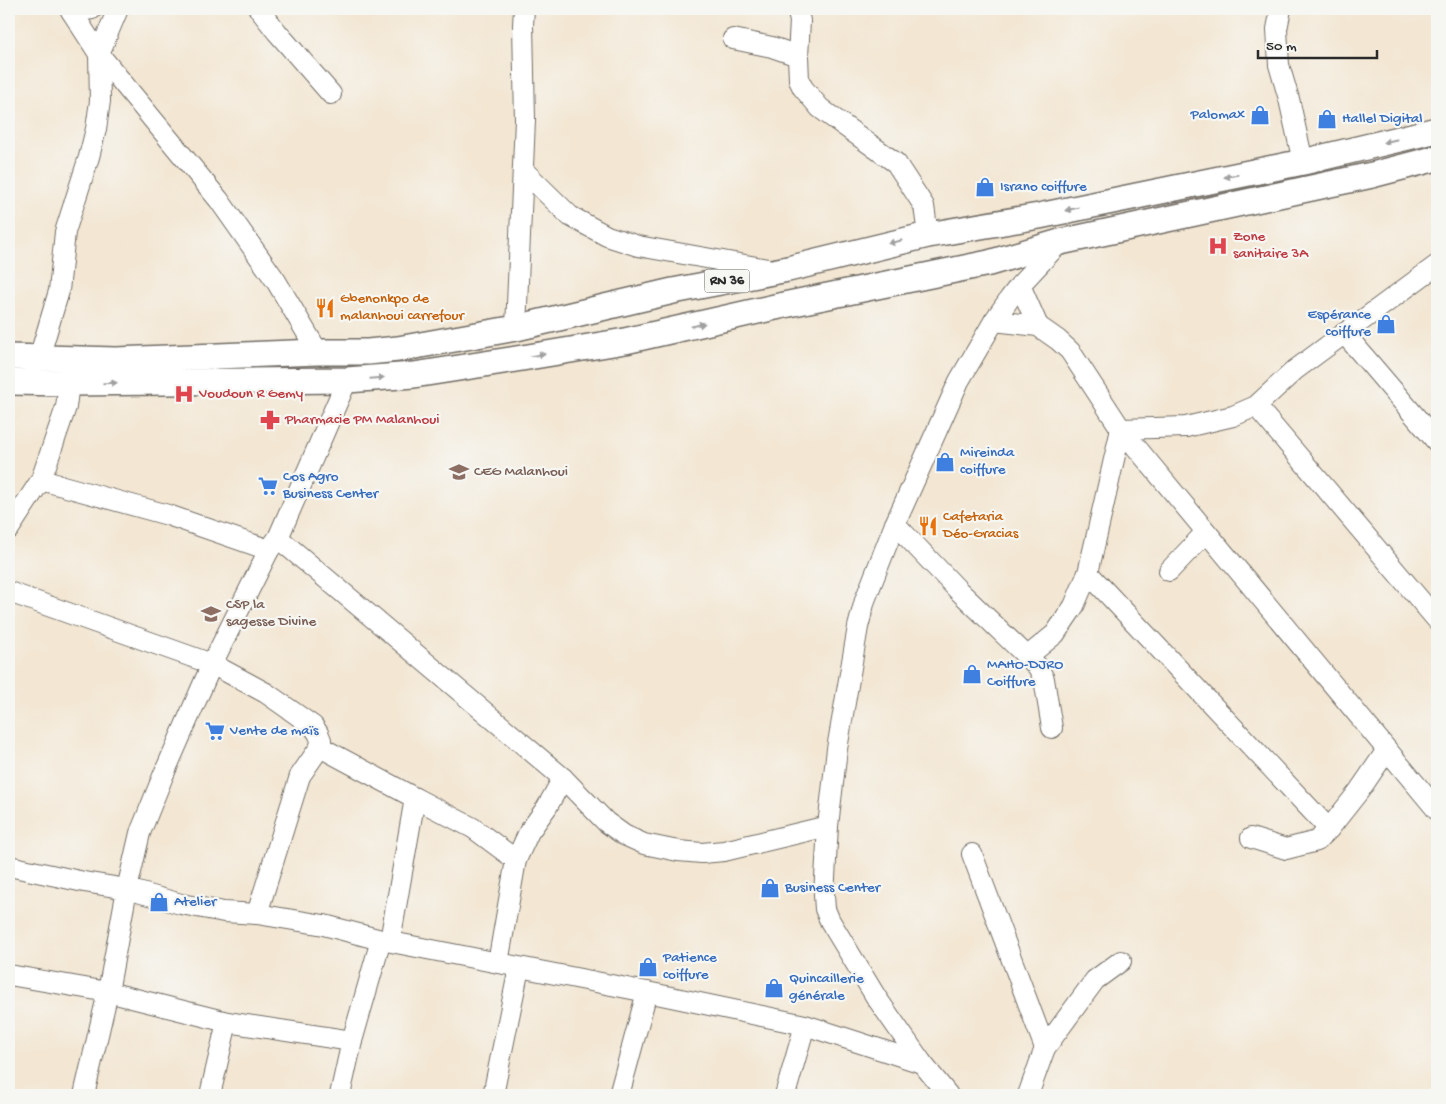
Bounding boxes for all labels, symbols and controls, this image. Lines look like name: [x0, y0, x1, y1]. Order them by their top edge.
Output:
scale bar: [1258, 28, 1377, 60]
text: 50 m: [1266, 38, 1297, 56]
shop icon: Palomax: [1249, 104, 1271, 126]
place label: Palomax: [1189, 106, 1245, 124]
shop icon: Hallel Digital: [1316, 108, 1338, 130]
place label: Hallel Digital: [1342, 110, 1423, 128]
one-way arrow: [1382, 137, 1397, 145]
one-way arrow: [1224, 172, 1239, 180]
shop icon: Israno coiffure: [974, 176, 996, 198]
place label: Israno coiffure: [1000, 178, 1087, 196]
one-way arrow: [1064, 205, 1080, 213]
place label: Zone sanitaire 3A: [1233, 228, 1309, 263]
hospital icon: Zone sanitaire 3A: [1207, 235, 1229, 257]
one-way arrow: [888, 238, 903, 246]
road number: RN 36: [704, 270, 750, 292]
place label: Gbenonkpo de malanhoui carrefour: [340, 290, 466, 325]
restaurant icon: Gbenonkpo de malanhoui carrefour: [314, 297, 336, 319]
place label: Espérance coiffure: [1307, 306, 1371, 341]
shop icon: Espérance coiffure: [1375, 313, 1397, 335]
one-way arrow: [690, 321, 705, 329]
one-way arrow: [531, 351, 547, 359]
one-way arrow: [370, 373, 386, 381]
one-way arrow: [102, 379, 118, 387]
hospital icon: Voudoun R Gemy: [173, 383, 195, 405]
place label: Voudoun R Gemy: [198, 385, 304, 403]
pharmacy icon: Pharmacie PM Malanhoui: [259, 409, 281, 431]
place label: Pharmacie PM Malanhoui: [284, 411, 439, 429]
place label: Mireinda coiffure: [960, 444, 1015, 479]
shop icon: Mireinda coiffure: [934, 451, 956, 473]
school or university icon: CEG Malanhoui: [448, 461, 470, 483]
place label: CEG Malanhoui: [474, 463, 568, 481]
place label: Cos Agro Business Center: [282, 468, 380, 503]
supermarket icon: Cos Agro Business Center: [257, 475, 279, 497]
place label: Cafetaria Déo-Gracias: [942, 508, 1019, 543]
restaurant icon: Cafetaria Déo-Gracias: [917, 515, 939, 537]
place label: CSP la sagesse Divine: [226, 596, 316, 631]
school or university icon: CSP la sagesse Divine: [200, 603, 222, 625]
place label: MAHO-DJRO Coiffure: [987, 656, 1063, 691]
shop icon: MAHO-DJRO Coiffure: [961, 663, 983, 685]
supermarket icon: Vente de maïs: [204, 720, 226, 742]
place label: Vente de maïs: [229, 722, 319, 740]
shop icon: Business Center: [759, 877, 781, 899]
place label: Business Center: [784, 879, 882, 897]
shop icon: Atelier: [148, 891, 170, 913]
place label: Atelier: [174, 893, 218, 911]
place label: Patience coiffure: [662, 949, 717, 984]
shop icon: Patience coiffure: [637, 956, 659, 978]
place label: Quincaillerie générale: [789, 970, 864, 1005]
shop icon: Quincaillerie générale: [763, 977, 785, 999]

